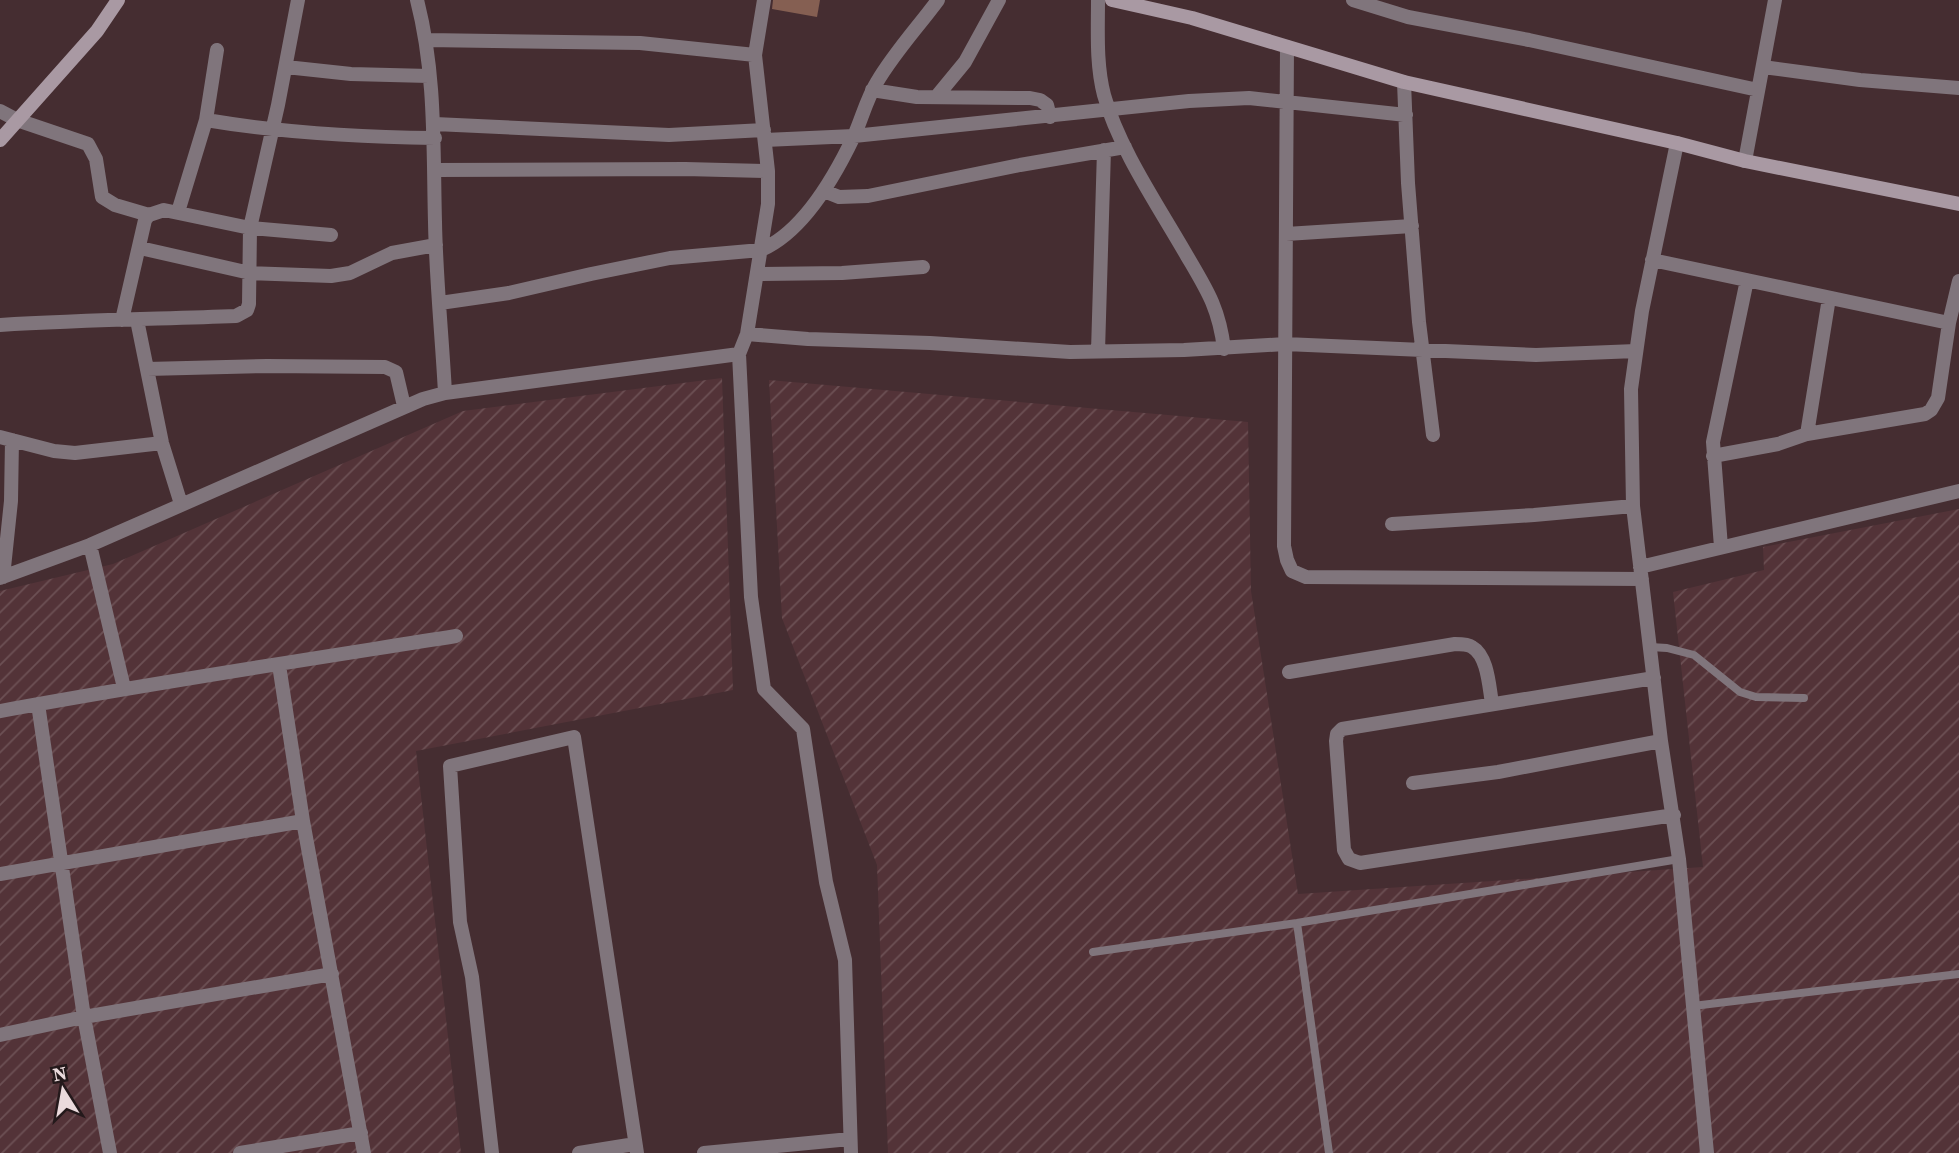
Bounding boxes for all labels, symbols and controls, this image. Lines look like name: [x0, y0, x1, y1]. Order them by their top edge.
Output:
north arrow: [28, 1055, 98, 1125]
text: N: [50, 1059, 69, 1087]

